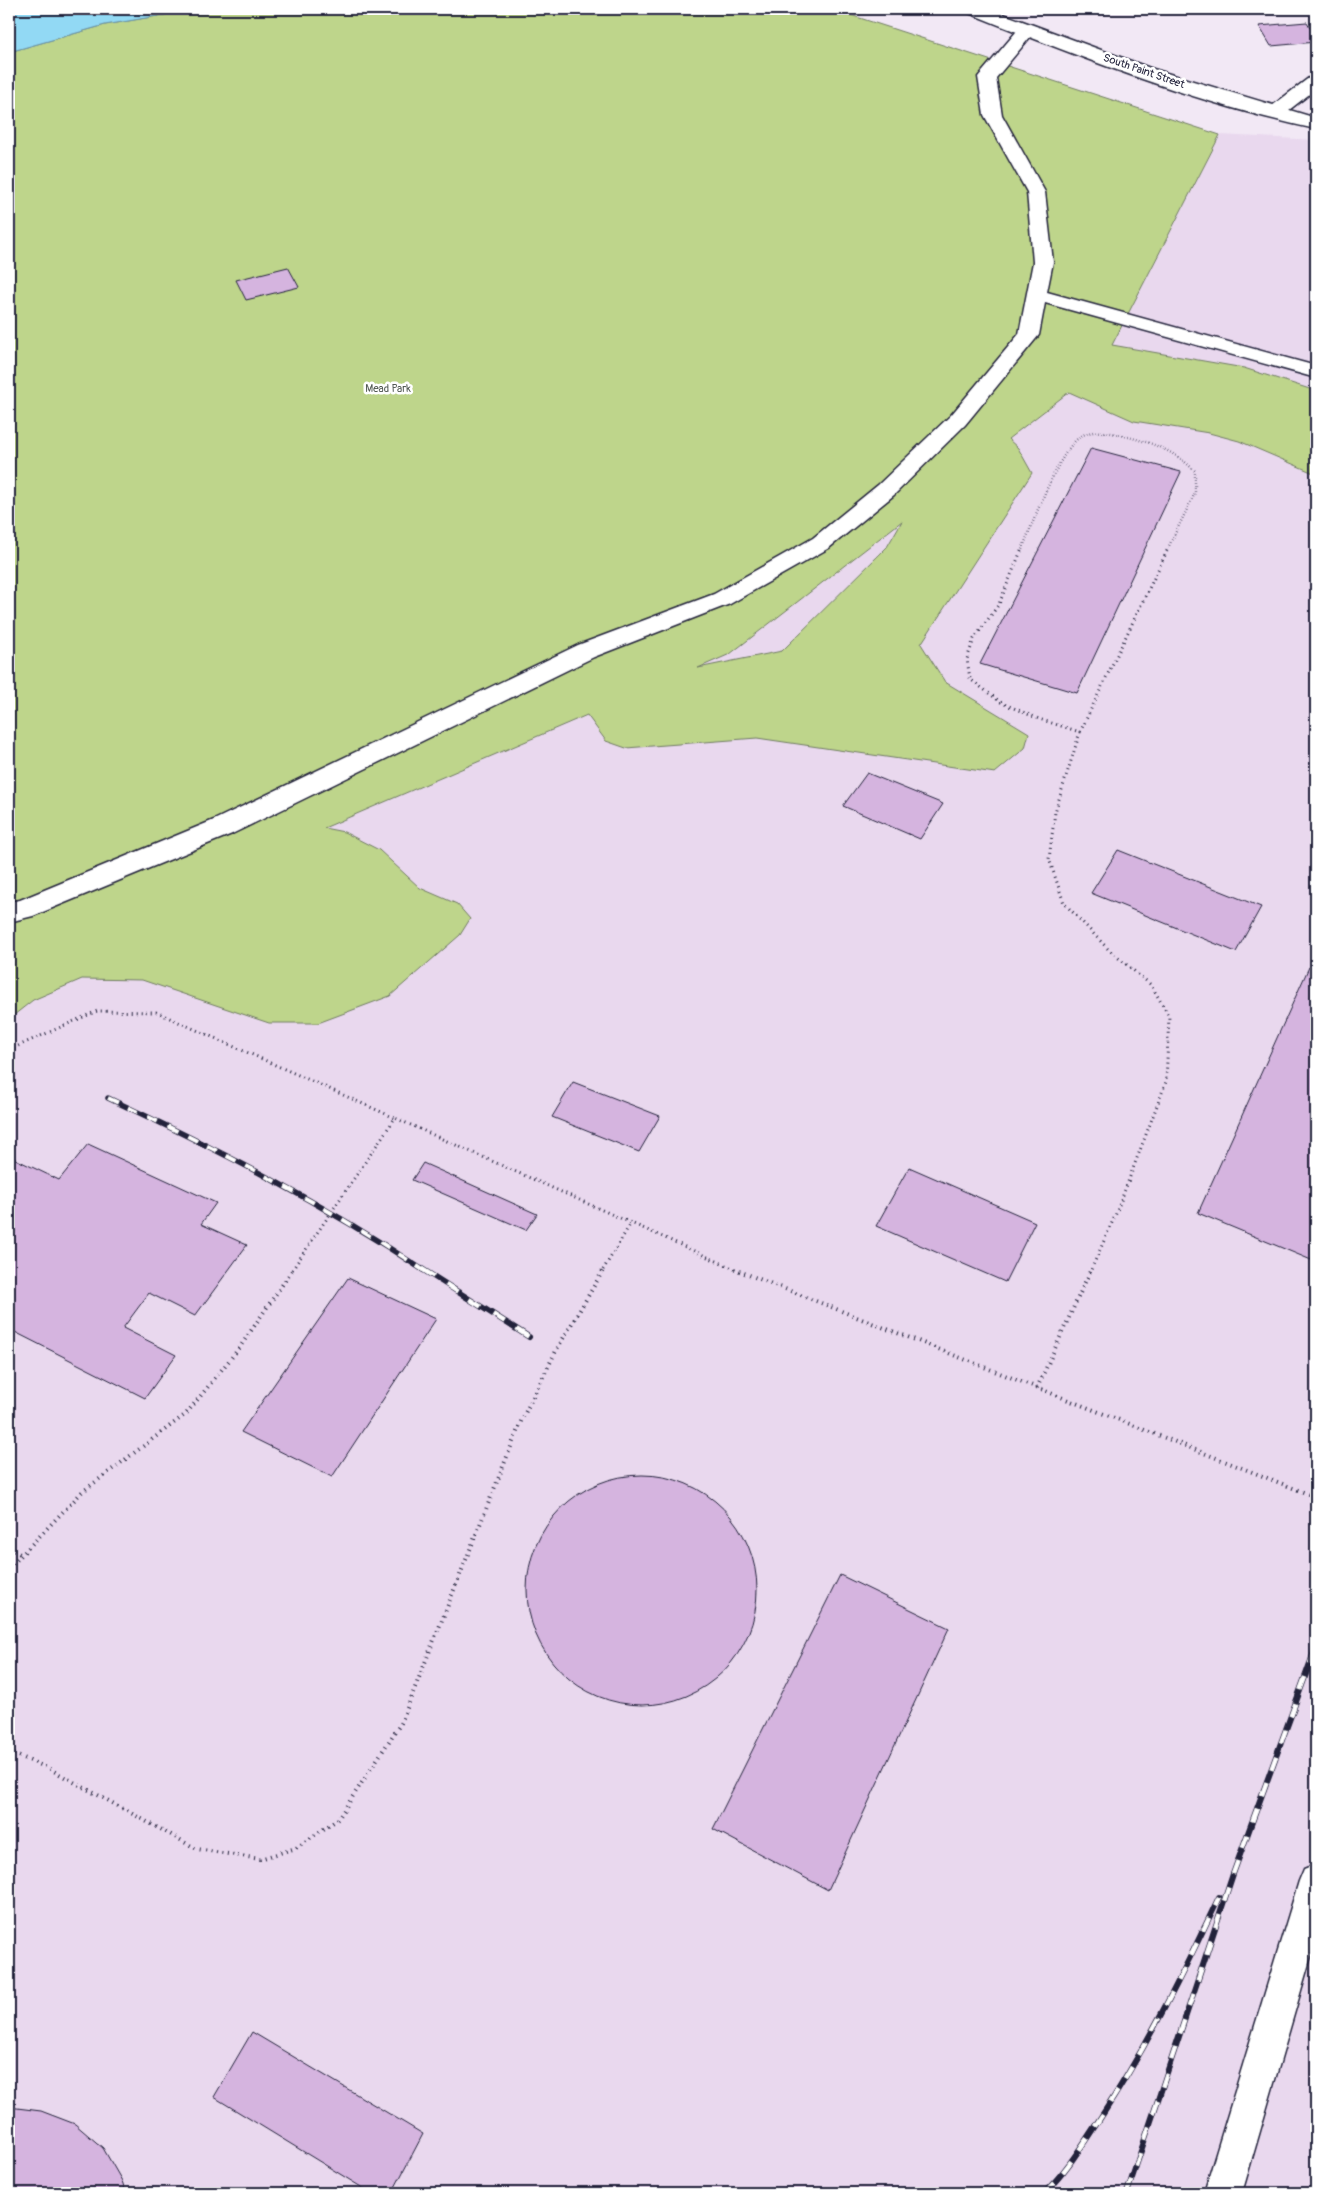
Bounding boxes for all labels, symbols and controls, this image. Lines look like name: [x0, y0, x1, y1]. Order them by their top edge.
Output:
street label: South Paint Street: [1102, 51, 1187, 91]
park label: Mead Park: [365, 382, 411, 395]

